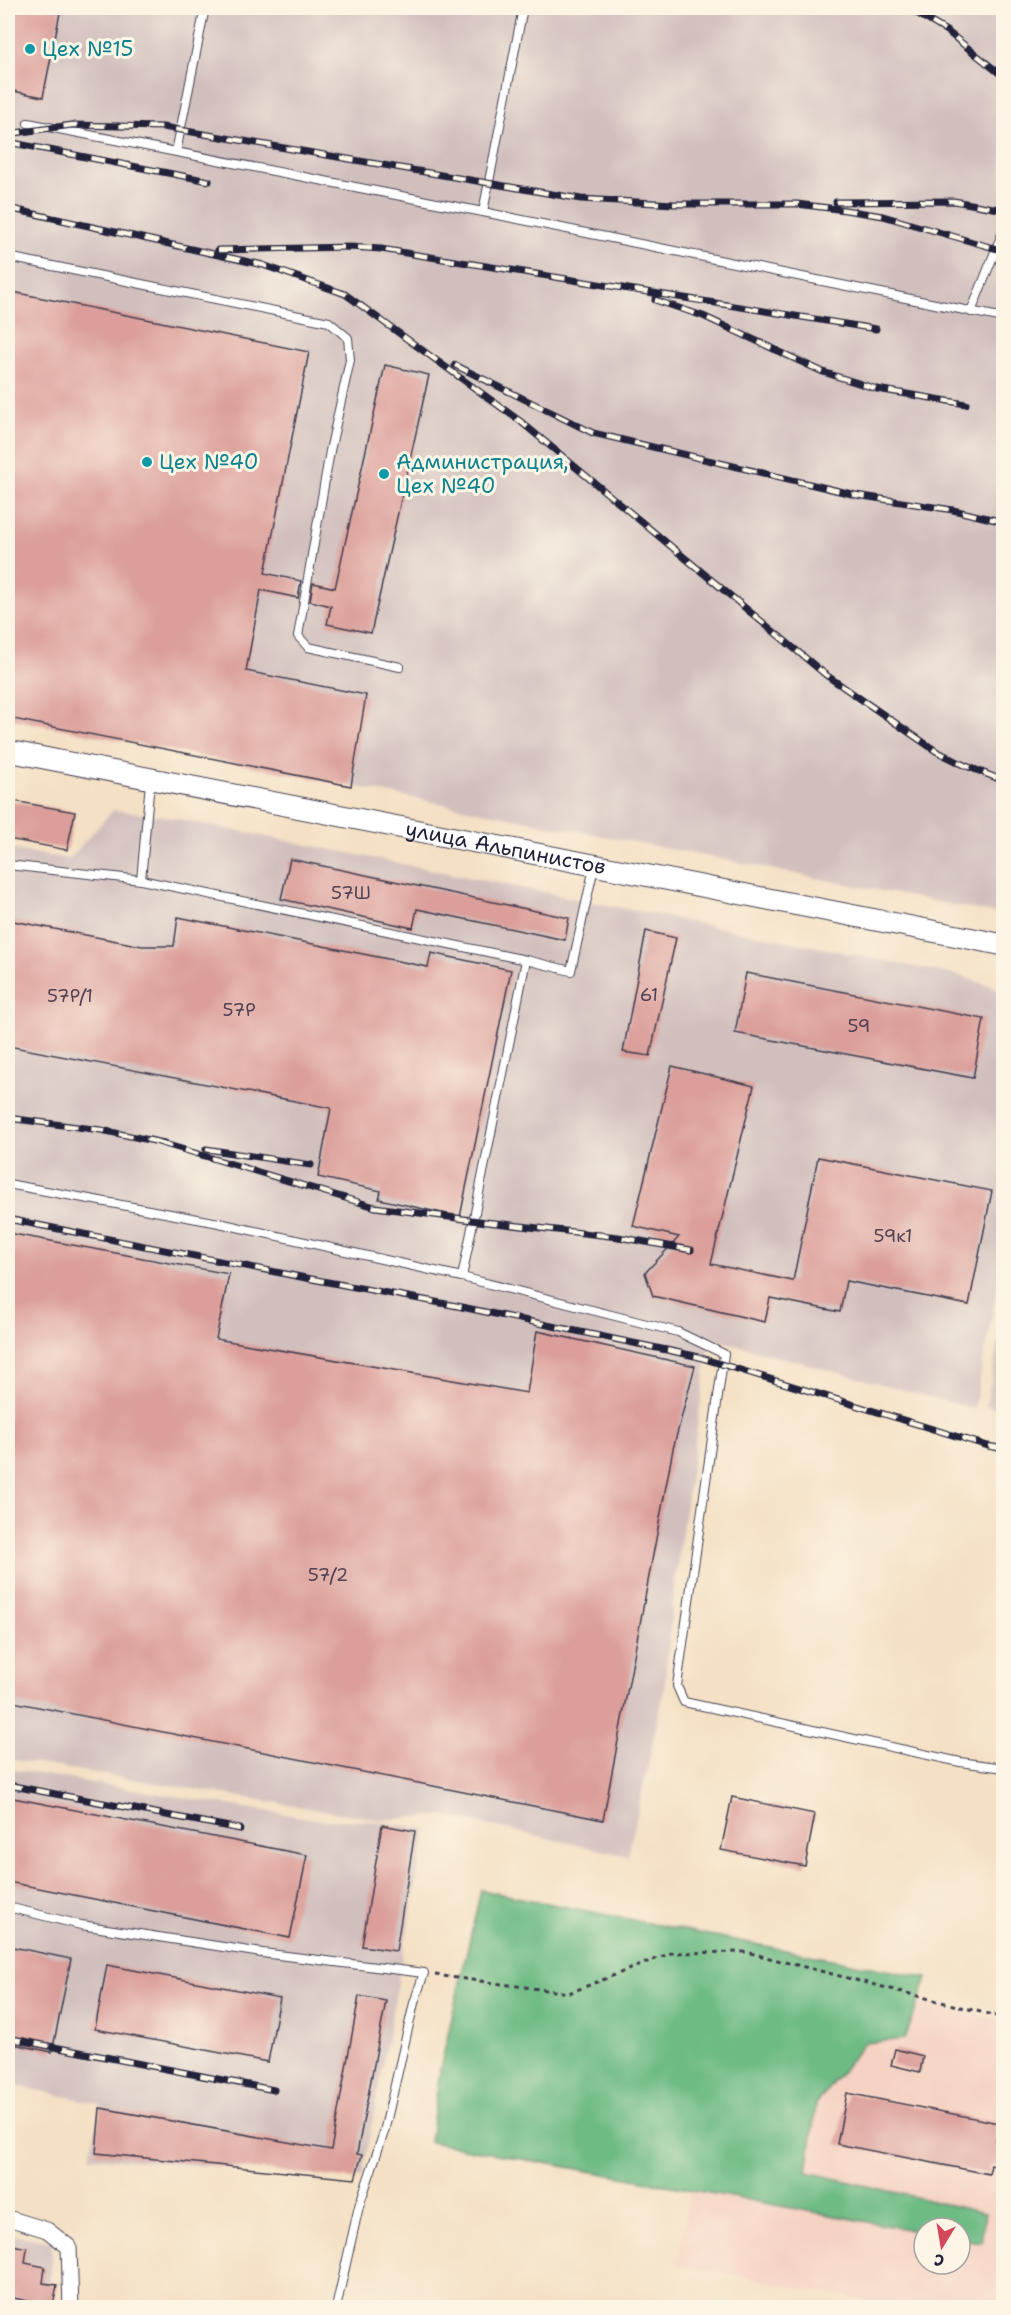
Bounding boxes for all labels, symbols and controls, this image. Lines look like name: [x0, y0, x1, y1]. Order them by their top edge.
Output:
place label: Цех №15: [42, 35, 133, 63]
marker: Цех №15: [23, 42, 37, 56]
place label: Цех №40: [159, 448, 258, 476]
place label: Администрация, Цех №40: [396, 448, 569, 500]
marker: Цех №40: [140, 455, 154, 469]
marker: Администрация, Цех №40: [377, 467, 391, 481]
street label: улица Альпинистов: [403, 815, 608, 881]
house number: 57Ш: [331, 881, 371, 905]
house number: 61: [640, 983, 658, 1007]
house number: 57Р/1: [47, 984, 93, 1008]
house number: 57Р: [222, 998, 256, 1022]
house number: 59: [848, 1014, 870, 1038]
house number: 59к1: [874, 1224, 912, 1248]
house number: 57/2: [308, 1563, 348, 1587]
north arrow: [912, 2216, 972, 2276]
text: С: [932, 2249, 946, 2271]

